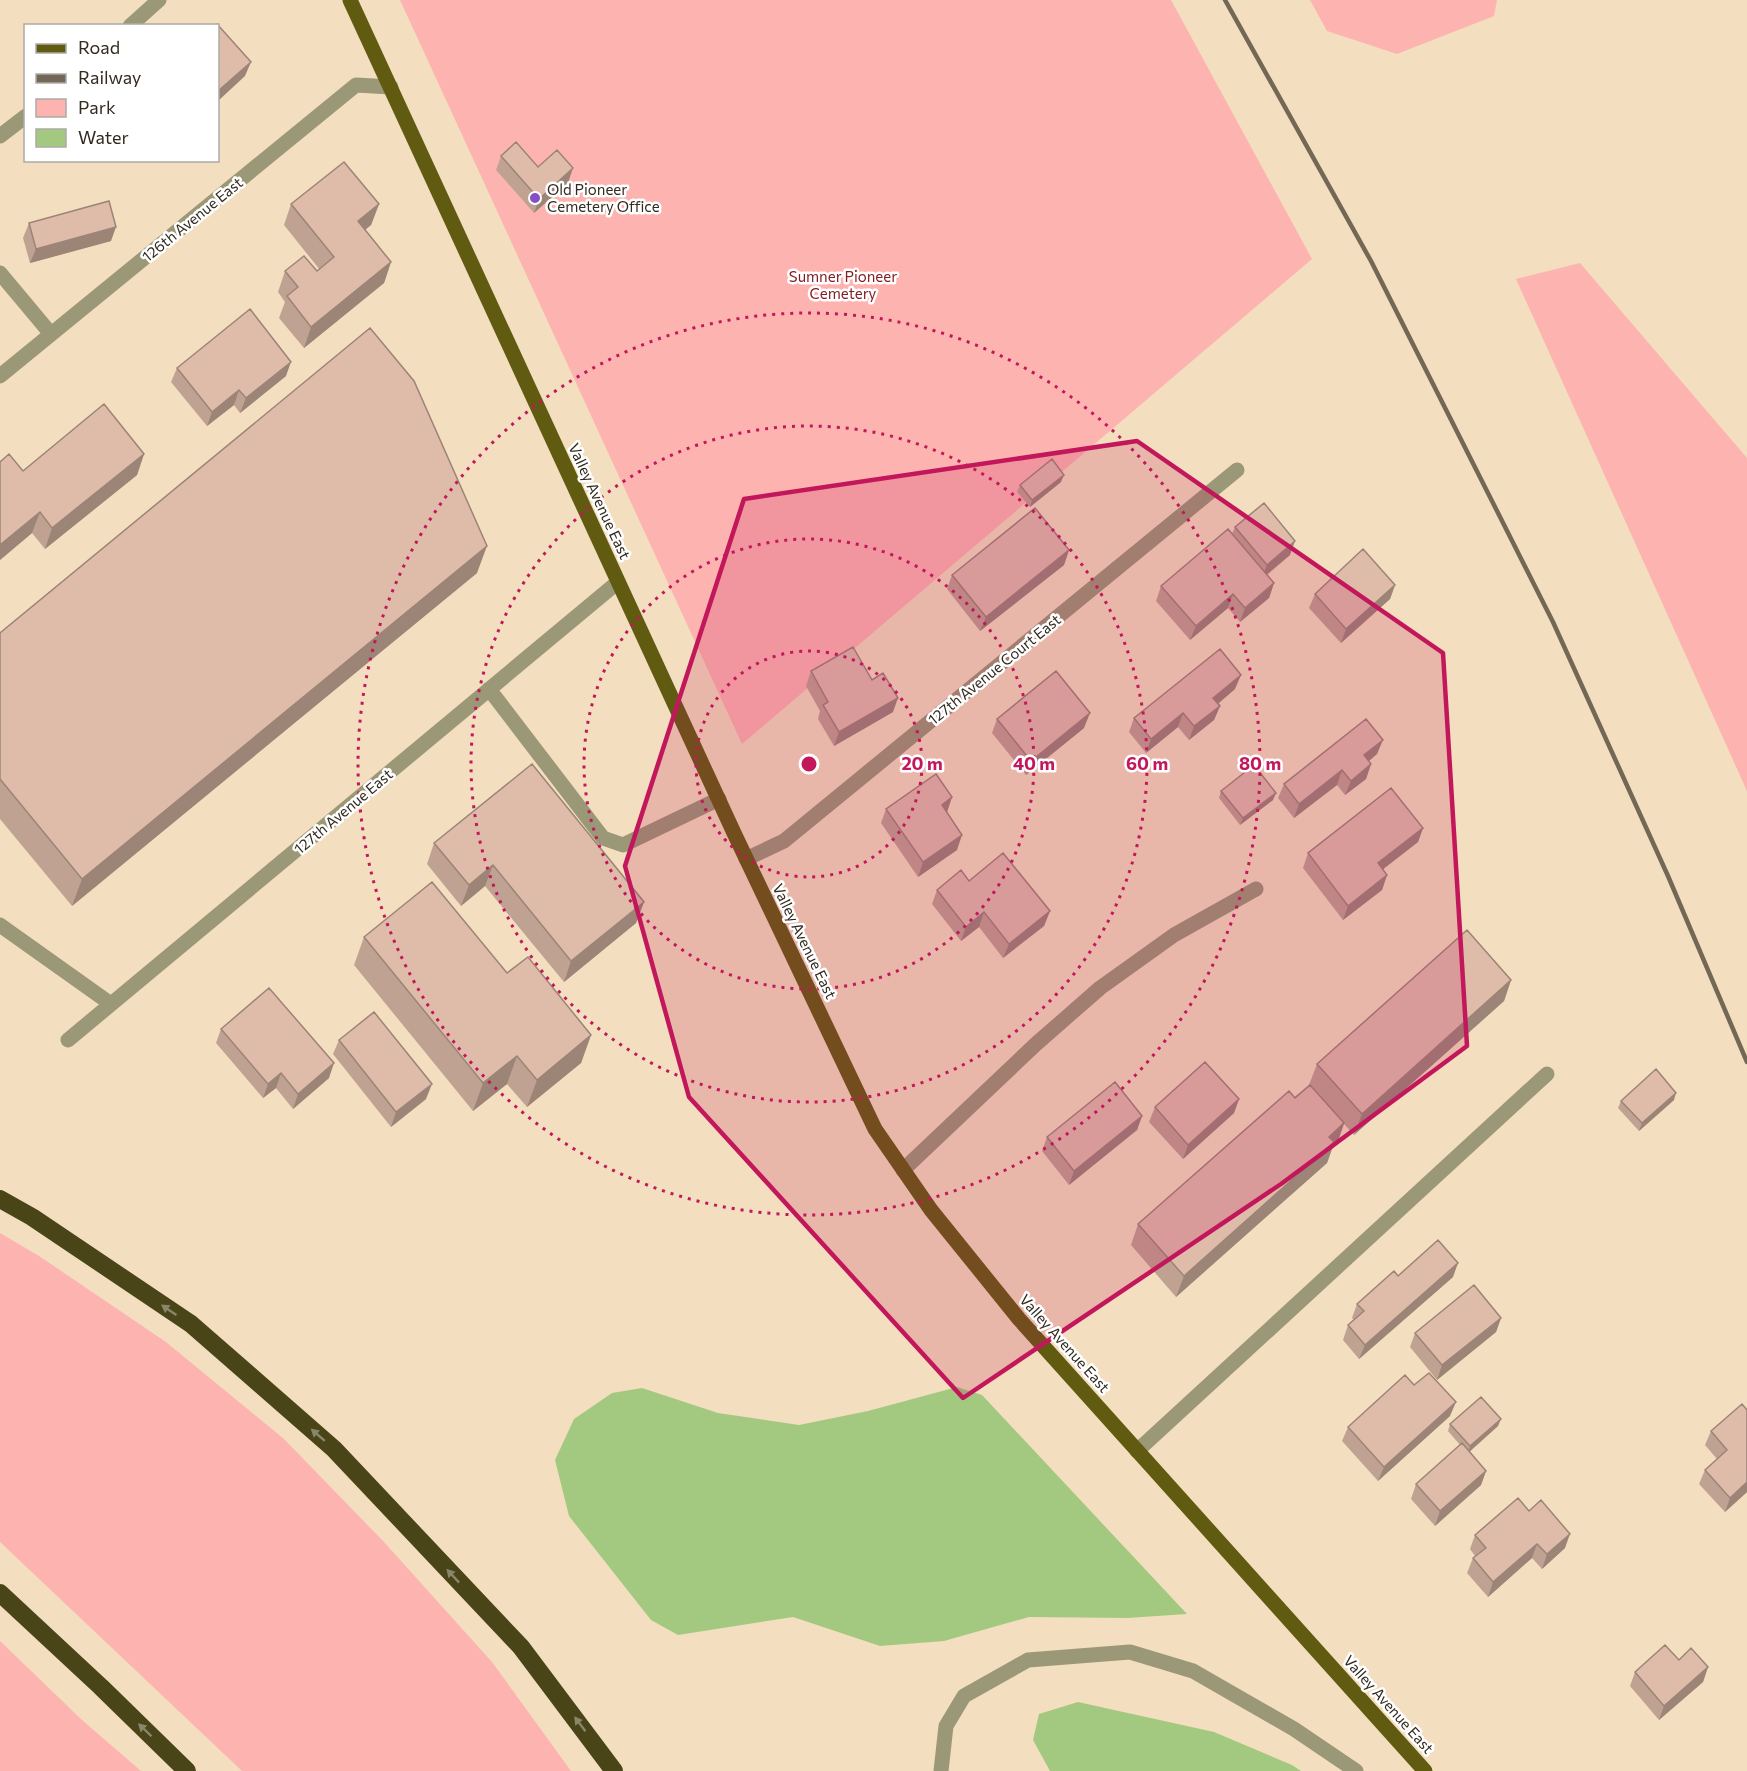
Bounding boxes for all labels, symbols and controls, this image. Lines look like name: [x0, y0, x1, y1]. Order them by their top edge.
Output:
legend: [24, 24, 219, 162]
text: Road: [78, 36, 120, 58]
text: Railway: [78, 66, 141, 88]
text: Park: [78, 96, 116, 118]
text: Water: [78, 126, 129, 148]
street label: 126th Avenue East: [138, 173, 246, 265]
place label: Old Pioneer Cemetery Office: [547, 180, 660, 215]
marker: Old Pioneer Cemetery Office: [528, 191, 542, 205]
park label: Sumner Pioneer Cemetery: [789, 267, 897, 302]
street label: Valley Avenue East: [565, 440, 635, 562]
street label: 127th Avenue Court East: [924, 610, 1064, 728]
text: 20 m: [901, 752, 943, 774]
text: 40 m: [1013, 752, 1055, 774]
text: 60 m: [1126, 752, 1168, 774]
text: 80 m: [1239, 752, 1281, 774]
centre of rings: [799, 754, 819, 774]
street label: 127th Avenue East: [290, 765, 396, 857]
street label: Valley Avenue East: [769, 880, 841, 1002]
street label: Valley Avenue East: [1016, 1290, 1114, 1396]
one-way arrow: [161, 1305, 177, 1316]
one-way arrow: [311, 1429, 326, 1442]
one-way arrow: [447, 1569, 461, 1583]
street label: Valley Avenue East: [1340, 1651, 1438, 1757]
one-way arrow: [574, 1716, 586, 1731]
one-way arrow: [137, 1723, 152, 1737]

